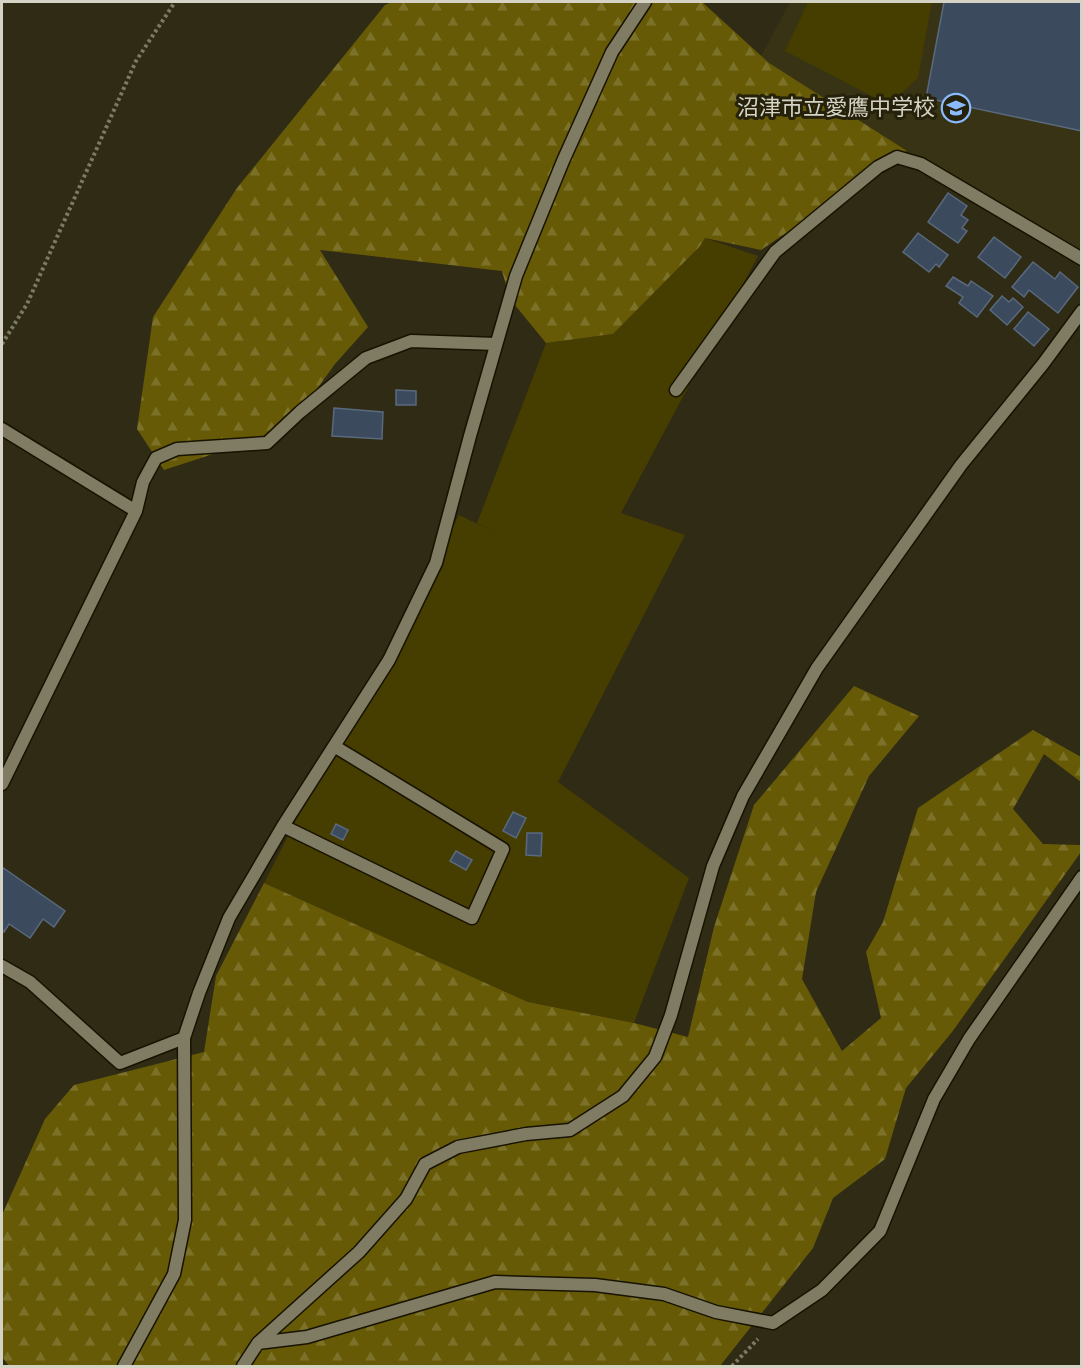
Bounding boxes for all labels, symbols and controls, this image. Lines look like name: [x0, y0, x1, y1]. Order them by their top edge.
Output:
school or university icon: 沼津市立愛鷹中学校: [940, 92, 972, 124]
place label: 沼津市立愛鷹中学校: [737, 96, 935, 119]

